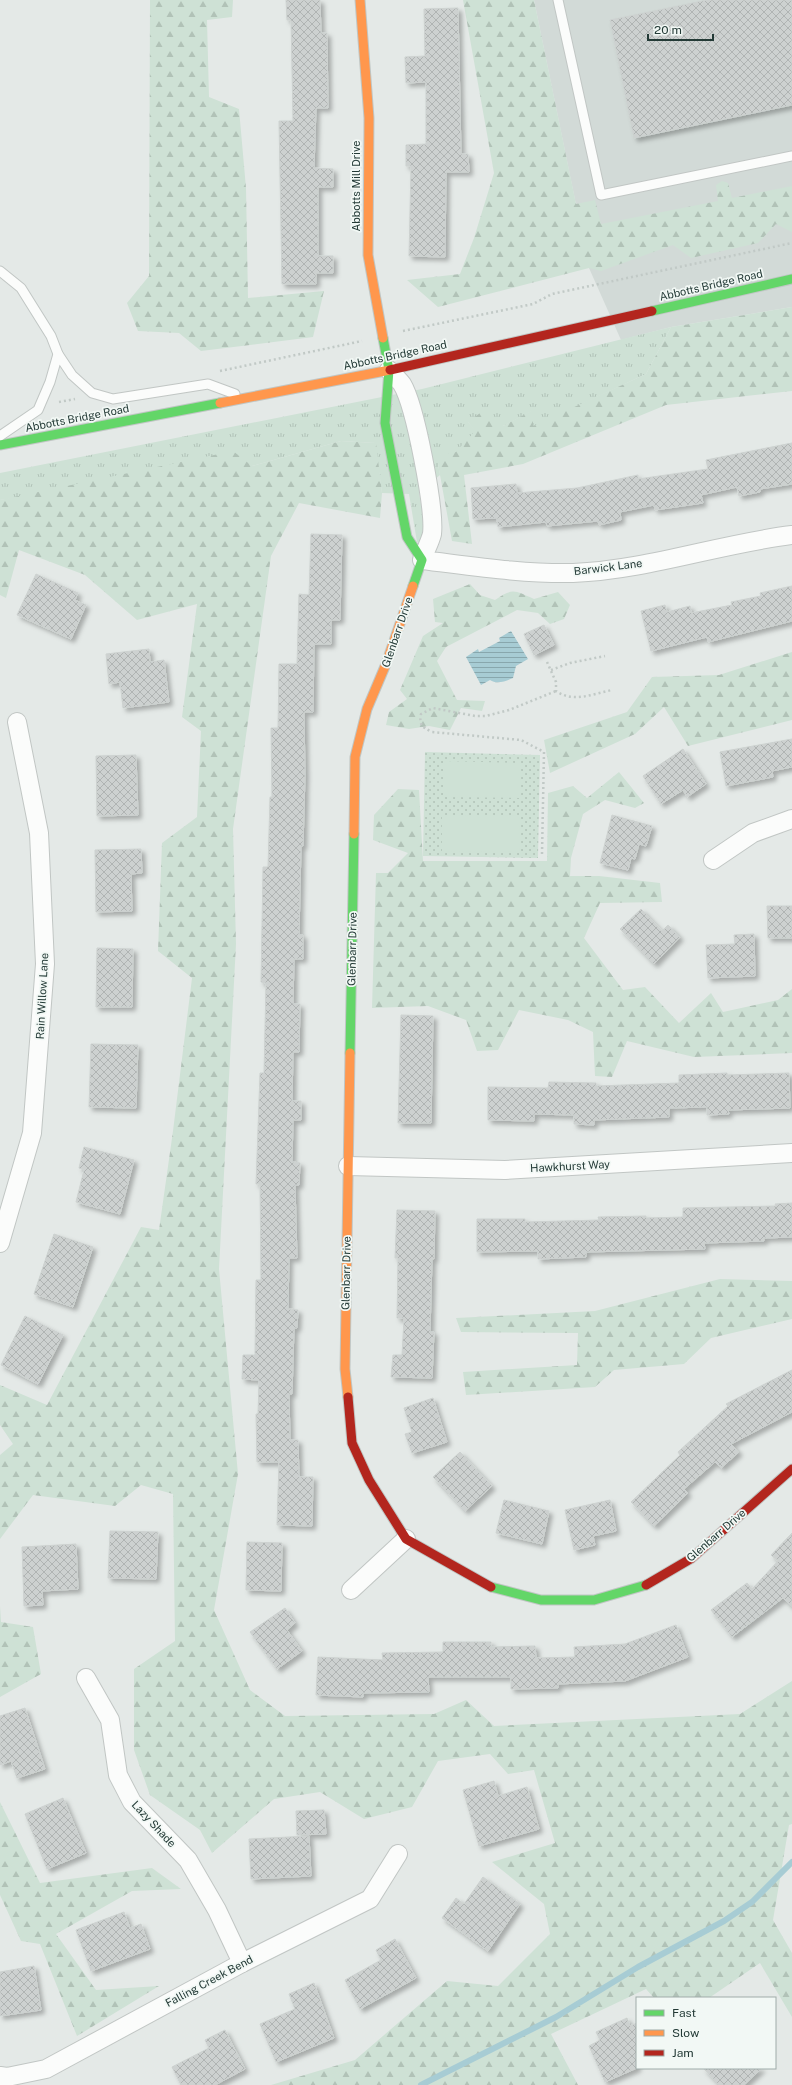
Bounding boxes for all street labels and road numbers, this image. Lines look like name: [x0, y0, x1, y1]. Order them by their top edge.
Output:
street label: Abbotts Mill Drive: [350, 140, 362, 232]
street label: Abbotts Bridge Road: [658, 267, 764, 303]
street label: Abbotts Bridge Road: [342, 338, 448, 372]
street label: Abbotts Bridge Road: [24, 402, 130, 434]
street label: Barwick Lane: [573, 557, 643, 577]
street label: Glenbarr Drive: [379, 595, 415, 669]
street label: Glenbarr Drive: [345, 912, 359, 986]
street label: Rain Willow Lane: [34, 952, 50, 1040]
street label: Hawkhurst Way: [530, 1158, 610, 1174]
street label: Glenbarr Drive: [339, 1236, 353, 1310]
street label: Glenbarr Drive: [684, 1506, 748, 1564]
street label: Lazy Shade: [130, 1799, 178, 1849]
street label: Falling Creek Bend: [163, 1953, 255, 2009]

